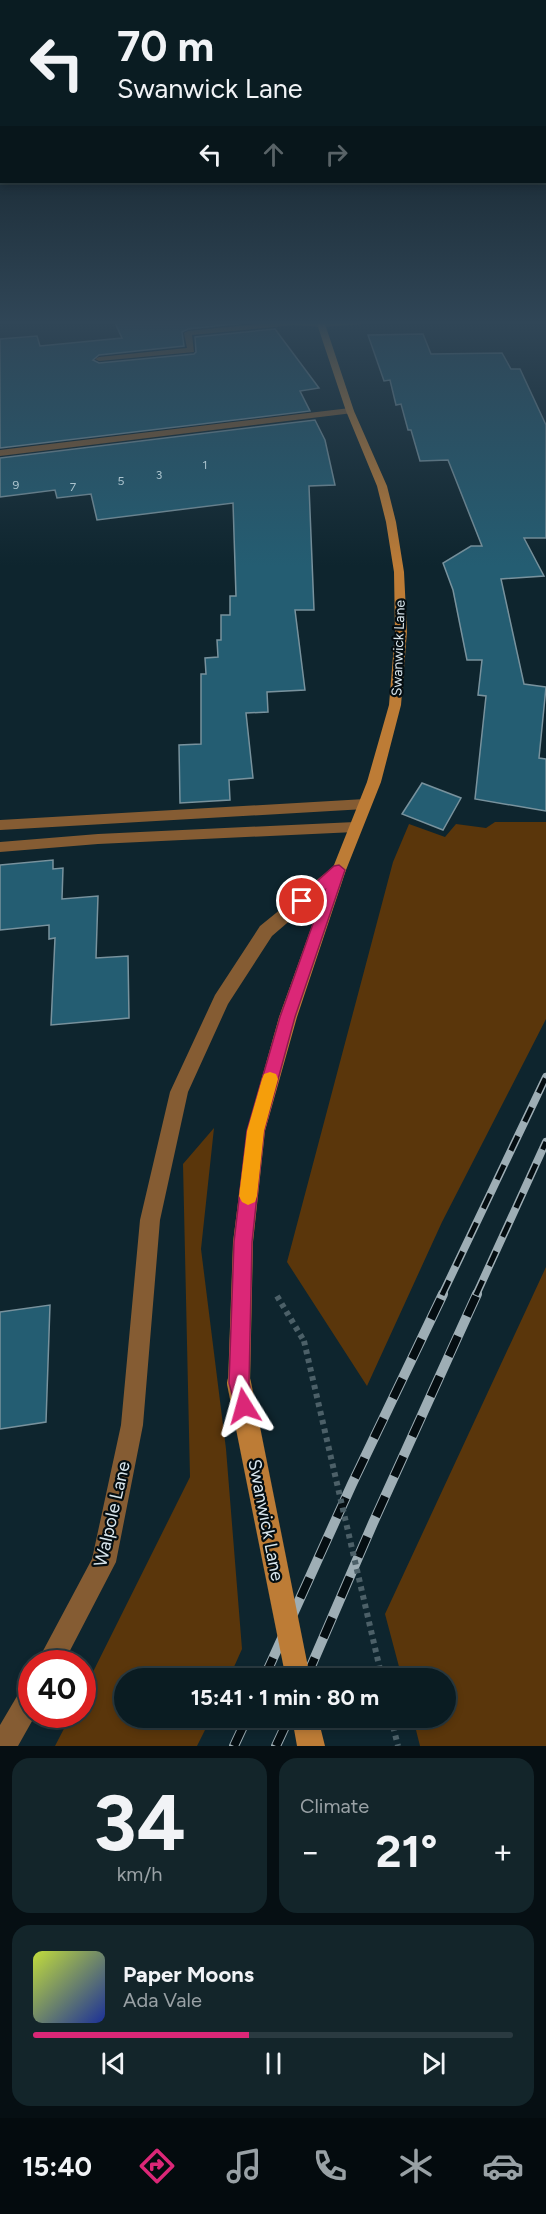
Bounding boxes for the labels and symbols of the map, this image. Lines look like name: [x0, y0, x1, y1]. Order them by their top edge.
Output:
house number: 1: [203, 458, 207, 472]
house number: 3: [156, 468, 162, 482]
house number: 5: [118, 474, 125, 488]
house number: 9: [13, 478, 20, 492]
house number: 7: [70, 480, 77, 494]
street label: Swanwick Lane: [388, 599, 409, 696]
pin: [276, 875, 327, 926]
position arrow: [212, 1374, 276, 1438]
street label: Swanwick Lane: [243, 1457, 289, 1583]
street label: Walpole Lane: [89, 1459, 135, 1569]
speed limit sign: 40: [18, 1650, 96, 1728]

